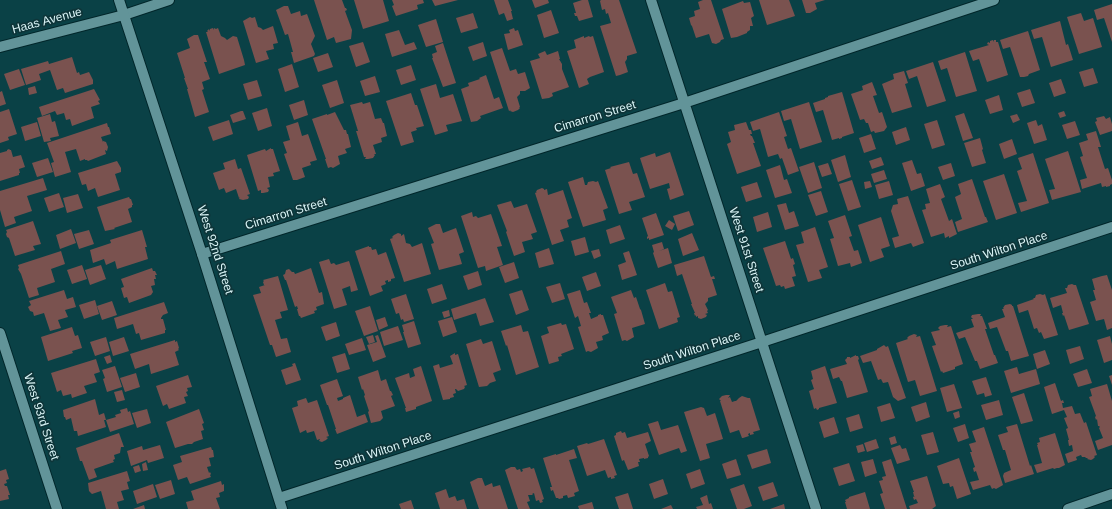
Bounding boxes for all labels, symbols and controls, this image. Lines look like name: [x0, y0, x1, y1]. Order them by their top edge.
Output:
street label: Haas Avenue: [10, 5, 84, 37]
street label: Cimarron Street: [552, 98, 638, 136]
street label: Cimarron Street: [243, 195, 329, 233]
street label: West 92nd Street: [194, 204, 236, 296]
street label: West 91st Street: [725, 206, 767, 294]
street label: South Wilton Place: [949, 228, 1049, 274]
street label: South Wilton Place: [642, 328, 742, 374]
street label: West 93rd Street: [20, 372, 62, 462]
street label: South Wilton Place: [333, 428, 433, 474]

